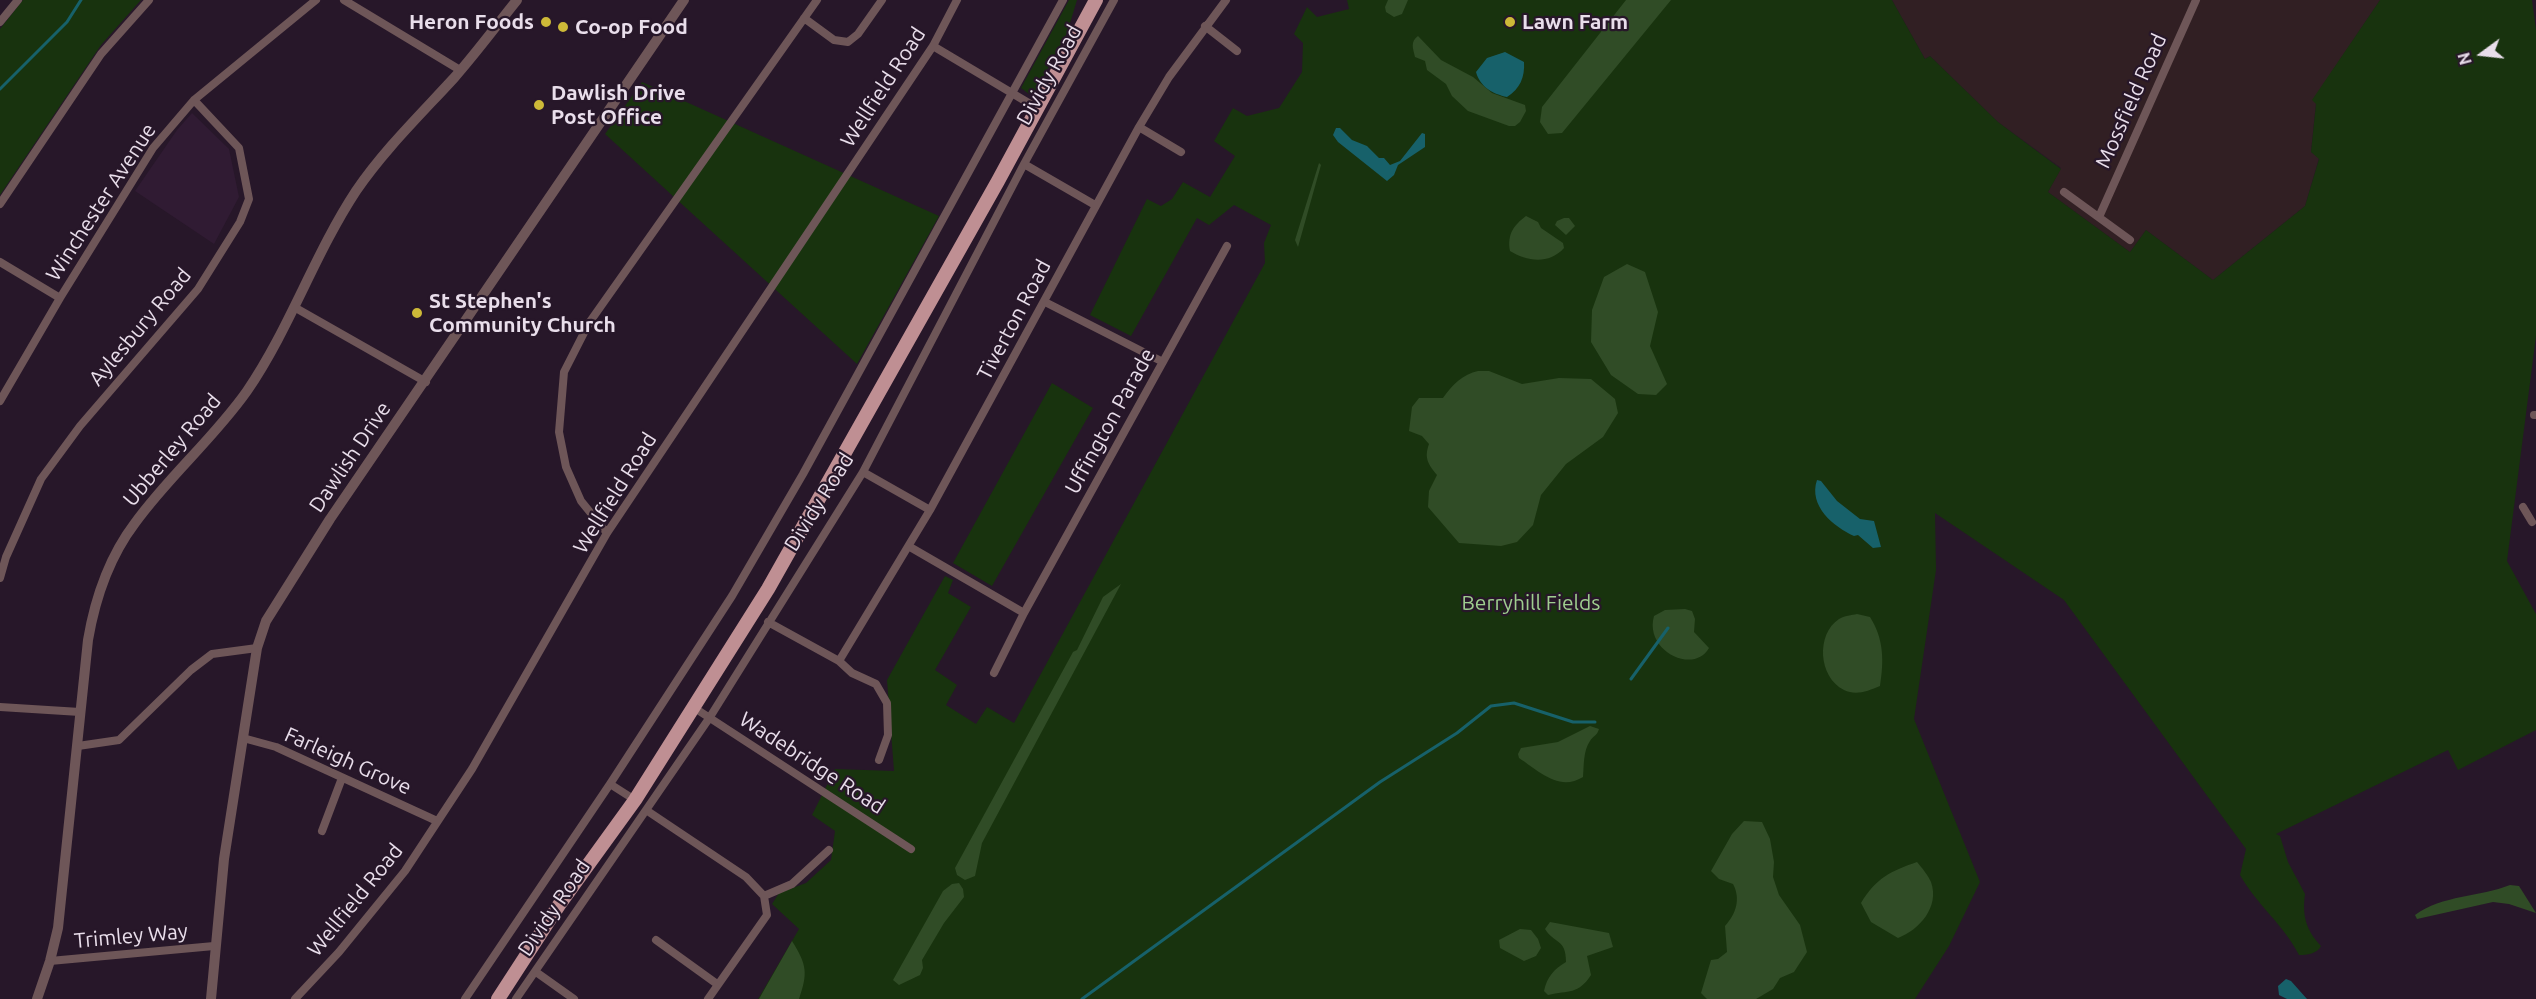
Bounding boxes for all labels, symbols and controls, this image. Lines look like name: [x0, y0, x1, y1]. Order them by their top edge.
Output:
place label: Heron Foods: [409, 9, 534, 35]
place label: Lawn Farm: [1522, 9, 1628, 35]
place label: Co-op Food: [575, 14, 688, 40]
marker: Heron Foods: [539, 15, 553, 29]
marker: Lawn Farm: [1503, 15, 1517, 29]
marker: Co-op Food: [556, 20, 570, 34]
street label: Dividy Road: [1011, 20, 1087, 130]
street label: Wellfield Road: [835, 23, 931, 151]
north arrow: [2452, 24, 2512, 84]
street label: Mossfield Road: [2090, 30, 2172, 172]
text: N: [2454, 51, 2475, 67]
place label: Dawlish Drive Post Office: [551, 80, 686, 130]
marker: Dawlish Drive Post Office: [532, 98, 546, 112]
street label: Winchester Avenue: [41, 119, 161, 285]
street label: Tiverton Road: [972, 256, 1056, 384]
street label: Aylesbury Road: [83, 263, 197, 391]
place label: St Stephen's Community Church: [429, 288, 616, 338]
marker: St Stephen's Community Church: [410, 306, 424, 320]
street label: Uffington Parade: [1060, 344, 1160, 498]
street label: Ubberley Road: [118, 389, 226, 511]
street label: Dawlish Drive: [304, 397, 396, 517]
street label: Wellfield Road: [568, 428, 662, 558]
street label: Dividy Road: [779, 448, 859, 556]
park label: Berryhill Fields: [1462, 590, 1600, 616]
street label: Wadebridge Road: [735, 707, 889, 819]
street label: Farleigh Grove: [281, 722, 415, 800]
street label: Wellfield Road: [302, 839, 408, 961]
street label: Dividy Road: [513, 855, 595, 961]
street label: Trimley Way: [73, 918, 189, 954]

